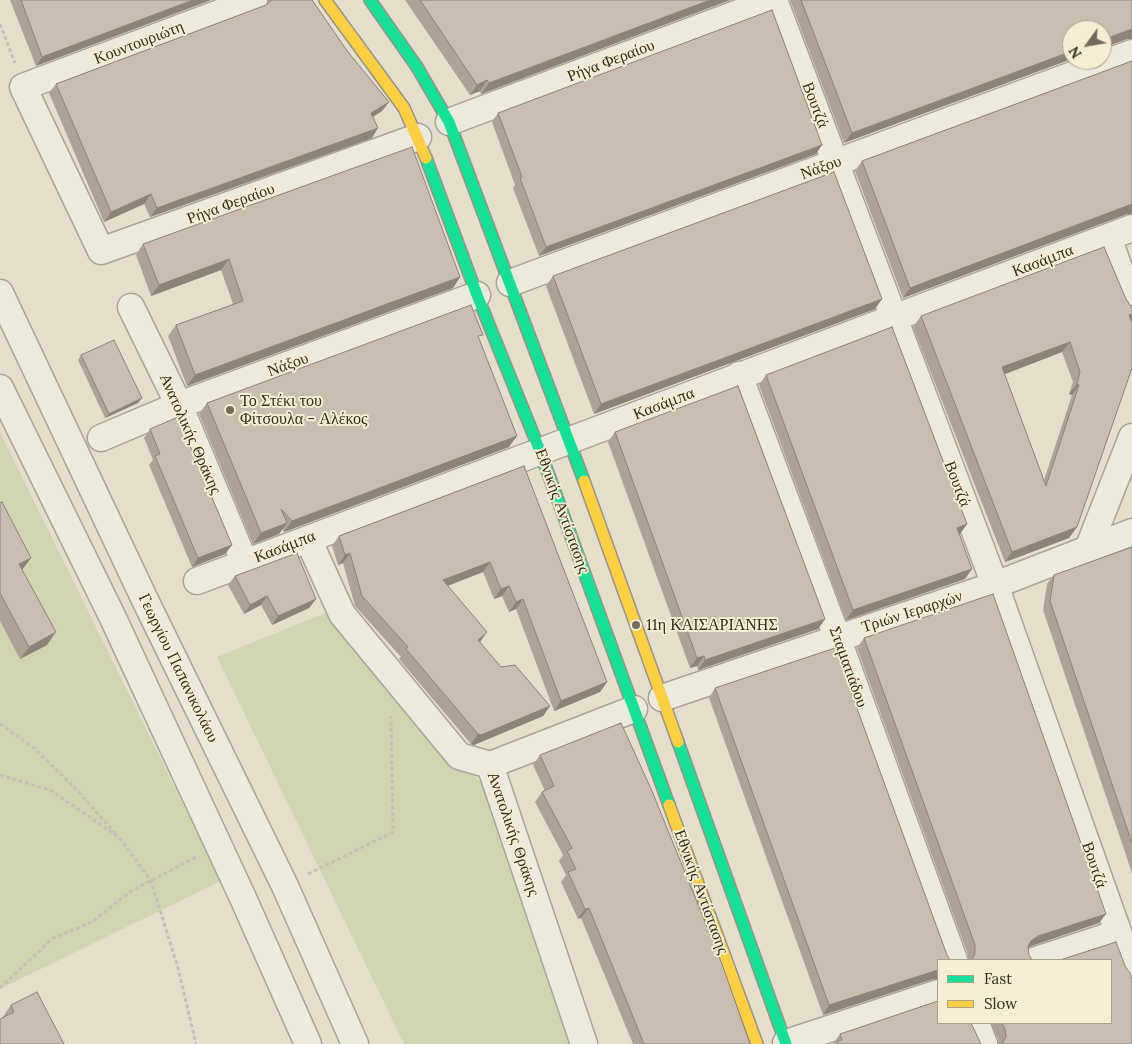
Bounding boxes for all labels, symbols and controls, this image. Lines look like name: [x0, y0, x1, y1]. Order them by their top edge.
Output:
street label: Κουντουριώτη: [91, 17, 187, 69]
north arrow: [1062, 20, 1112, 70]
street label: Ρήγα Φεραίου: [565, 36, 657, 86]
text: N: [1065, 43, 1086, 62]
street label: Βουτζά: [798, 79, 832, 131]
street label: Νάξου: [798, 152, 844, 184]
street label: Ρήγα Φεραίου: [185, 179, 277, 229]
street label: Κασάμπα: [1010, 241, 1076, 281]
street label: Νάξου: [265, 349, 311, 381]
street label: Ανατολικής Θράκης: [155, 371, 225, 497]
street label: Κασάμπα: [631, 384, 697, 424]
place label: Το Στέκι του Φίτσουλα - Αλέκος: [240, 391, 367, 429]
marker: Το Στέκι του Φίτσουλα - Αλέκος: [224, 404, 236, 416]
street label: Εθνικής Αντίστασης: [531, 446, 593, 576]
street label: Βουτζά: [940, 458, 974, 510]
street label: Κασάμπα: [252, 527, 318, 567]
street label: Τριών Ιεραρχών: [859, 587, 965, 637]
street label: Γεωργίου Παπανικολάου: [134, 591, 222, 745]
place label: 11η ΚΑΙΣΑΡΙΑΝΗΣ: [646, 615, 778, 635]
marker: 11η ΚΑΙΣΑΡΙΑΝΗΣ: [630, 619, 642, 631]
street label: Σταματιάδου: [825, 624, 871, 710]
street label: Ανατολικής Θράκης: [483, 769, 543, 899]
street label: Εθνικής Αντίστασης: [670, 827, 732, 957]
street label: Βουτζά: [1077, 839, 1111, 891]
legend: [937, 959, 1112, 1024]
text: Fast: [984, 969, 1012, 988]
text: Slow: [984, 994, 1017, 1013]

